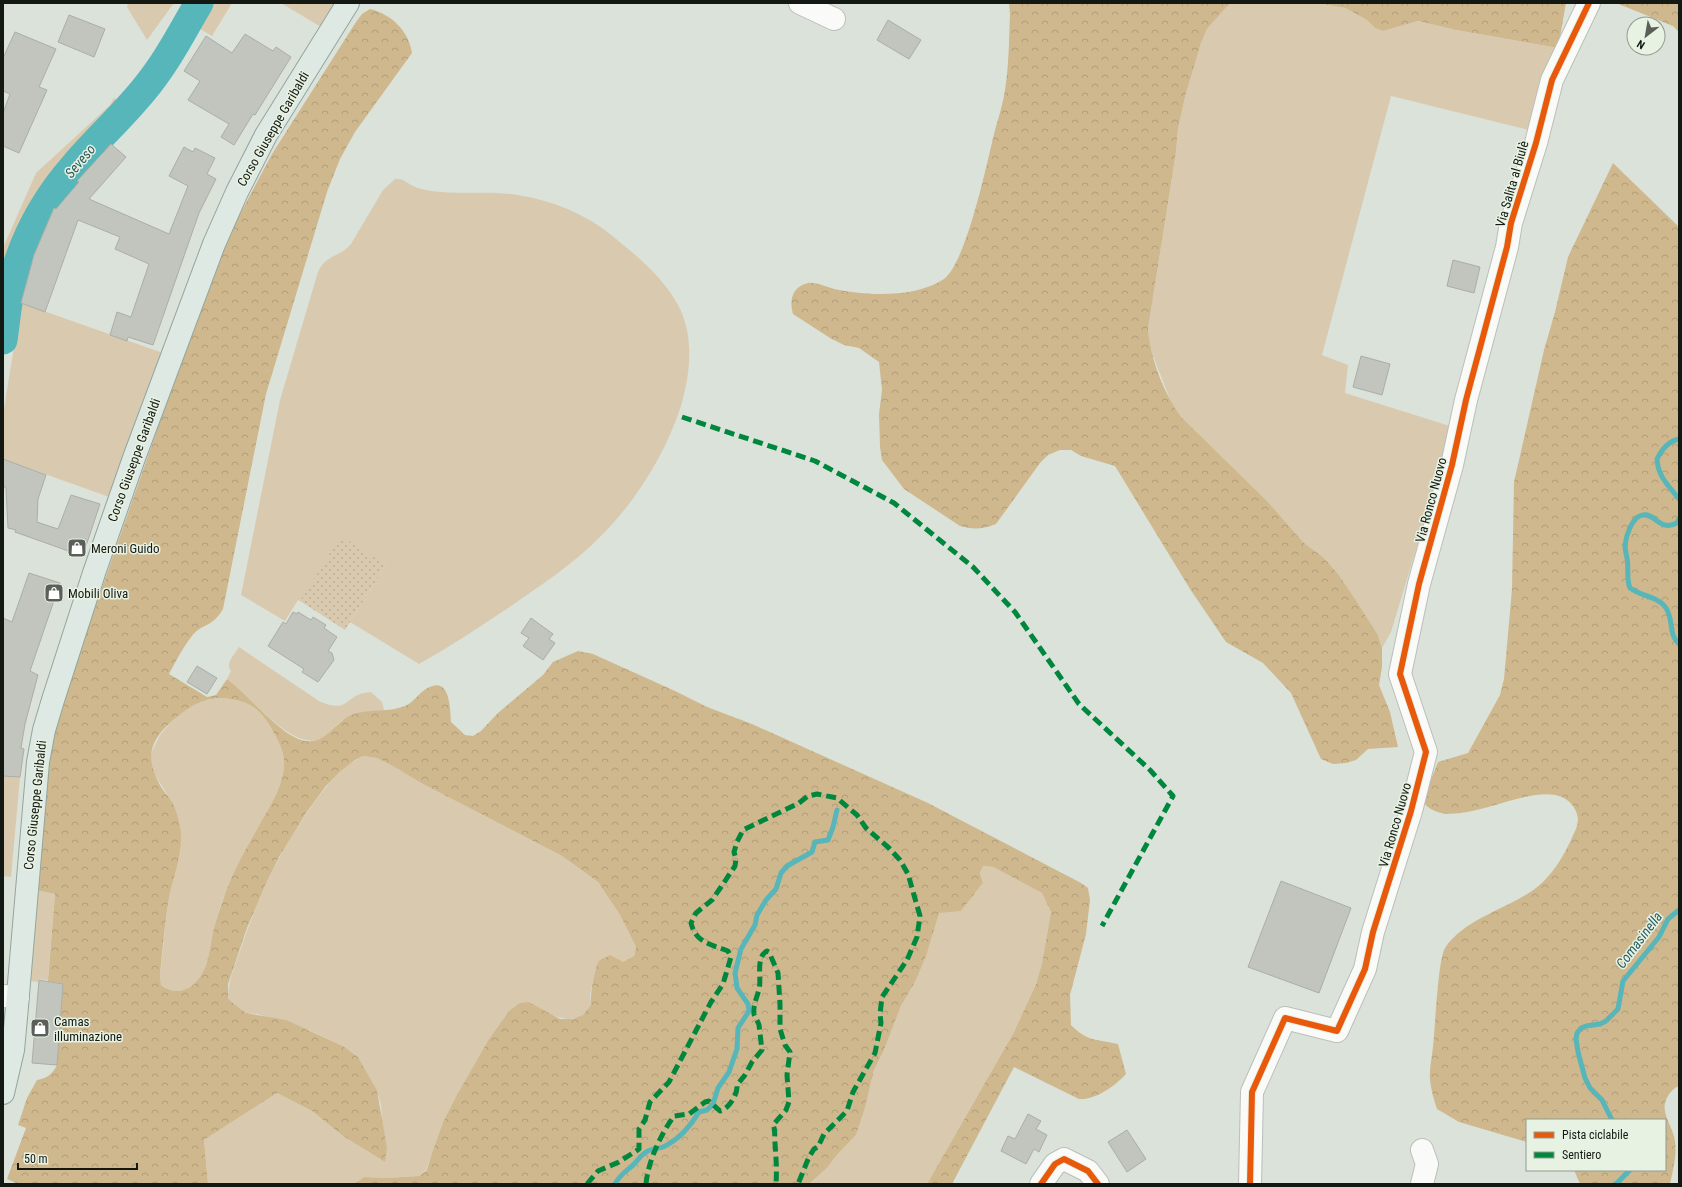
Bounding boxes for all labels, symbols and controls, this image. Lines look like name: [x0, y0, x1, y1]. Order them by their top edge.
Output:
north arrow: [1626, 16, 1666, 56]
text: N: [1635, 37, 1647, 51]
street label: Corso Giuseppe Garibaldi: [234, 69, 312, 189]
street label: Via Salita al Biulè: [1493, 139, 1531, 229]
water label: Seveso: [62, 141, 99, 181]
street label: Corso Giuseppe Garibaldi: [105, 396, 163, 524]
street label: Via Ronco Nuovo: [1412, 456, 1450, 544]
shop icon: Meroni Guido: [66, 537, 88, 559]
place label: Meroni Guido: [91, 541, 159, 556]
shop icon: Mobili Oliva: [43, 582, 65, 604]
place label: Mobili Oliva: [68, 586, 128, 601]
street label: Corso Giuseppe Garibaldi: [21, 740, 49, 870]
street label: Via Ronco Nuovo: [1376, 781, 1414, 869]
water label: Comasinella: [1613, 909, 1665, 971]
place label: Camas illuminazione: [54, 1014, 122, 1044]
shop icon: Camas illuminazione: [29, 1017, 51, 1039]
legend: [1526, 1119, 1666, 1171]
text: Pista ciclabile: [1562, 1128, 1629, 1142]
scale bar: [18, 1145, 137, 1171]
text: Sentiero: [1562, 1148, 1601, 1162]
text: 50 m: [24, 1152, 48, 1166]

